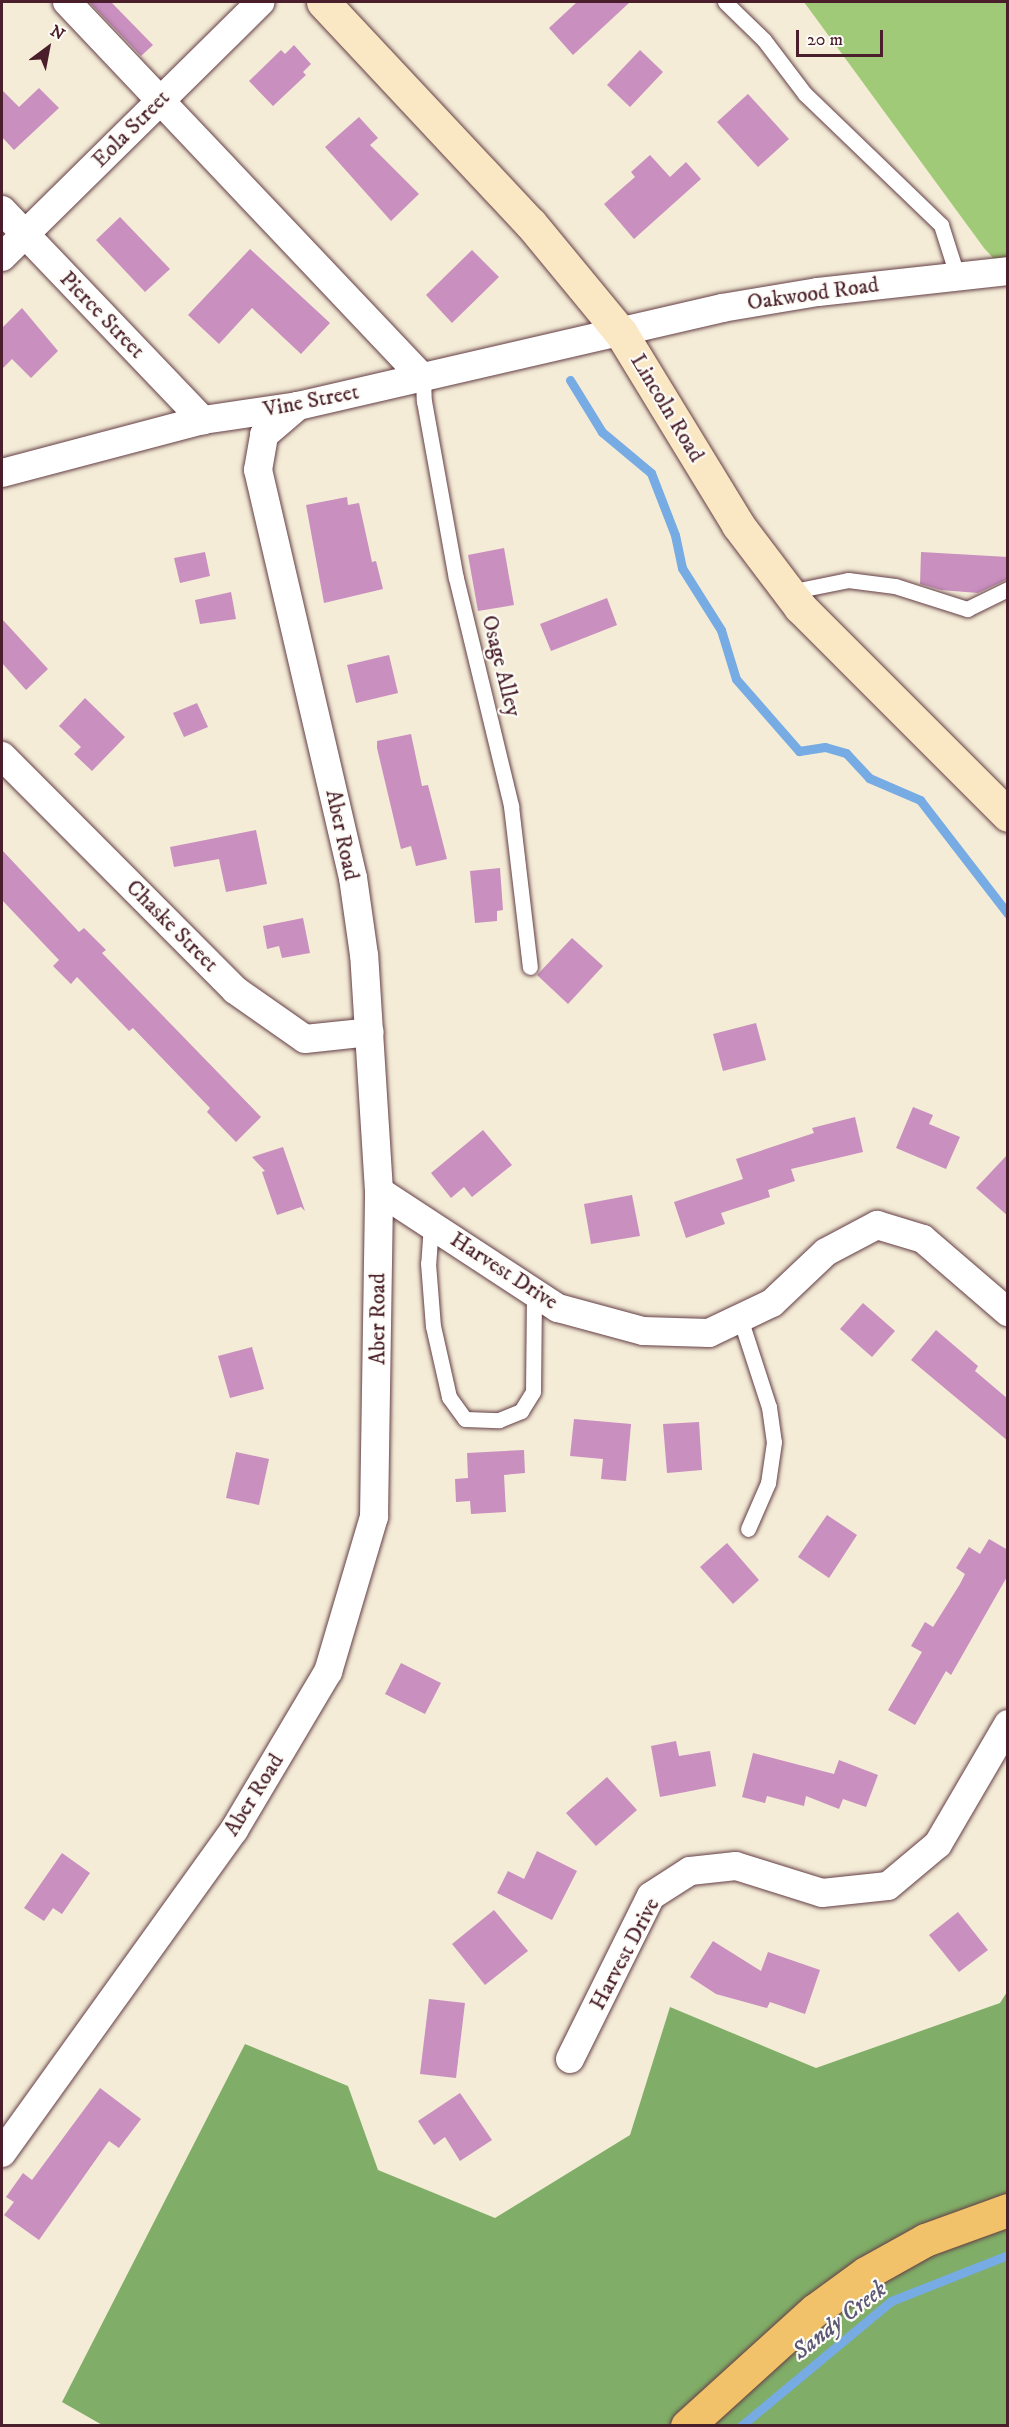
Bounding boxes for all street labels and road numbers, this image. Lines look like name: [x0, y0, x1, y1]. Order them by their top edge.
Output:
street label: Eola Street: [87, 85, 175, 173]
street label: Pierce Street: [54, 266, 150, 364]
street label: Oakwood Road: [746, 272, 880, 316]
street label: Lincoln Road: [624, 349, 710, 467]
street label: Vine Street: [261, 379, 361, 423]
street label: Osage Alley: [476, 613, 526, 719]
street label: Aber Road: [320, 787, 364, 883]
street label: Chaske Street: [120, 874, 224, 978]
street label: Harvest Drive: [445, 1226, 563, 1316]
street label: Aber Road: [365, 1273, 391, 1365]
street label: Aber Road: [218, 1749, 290, 1841]
street label: Harvest Drive: [584, 1893, 666, 2015]

